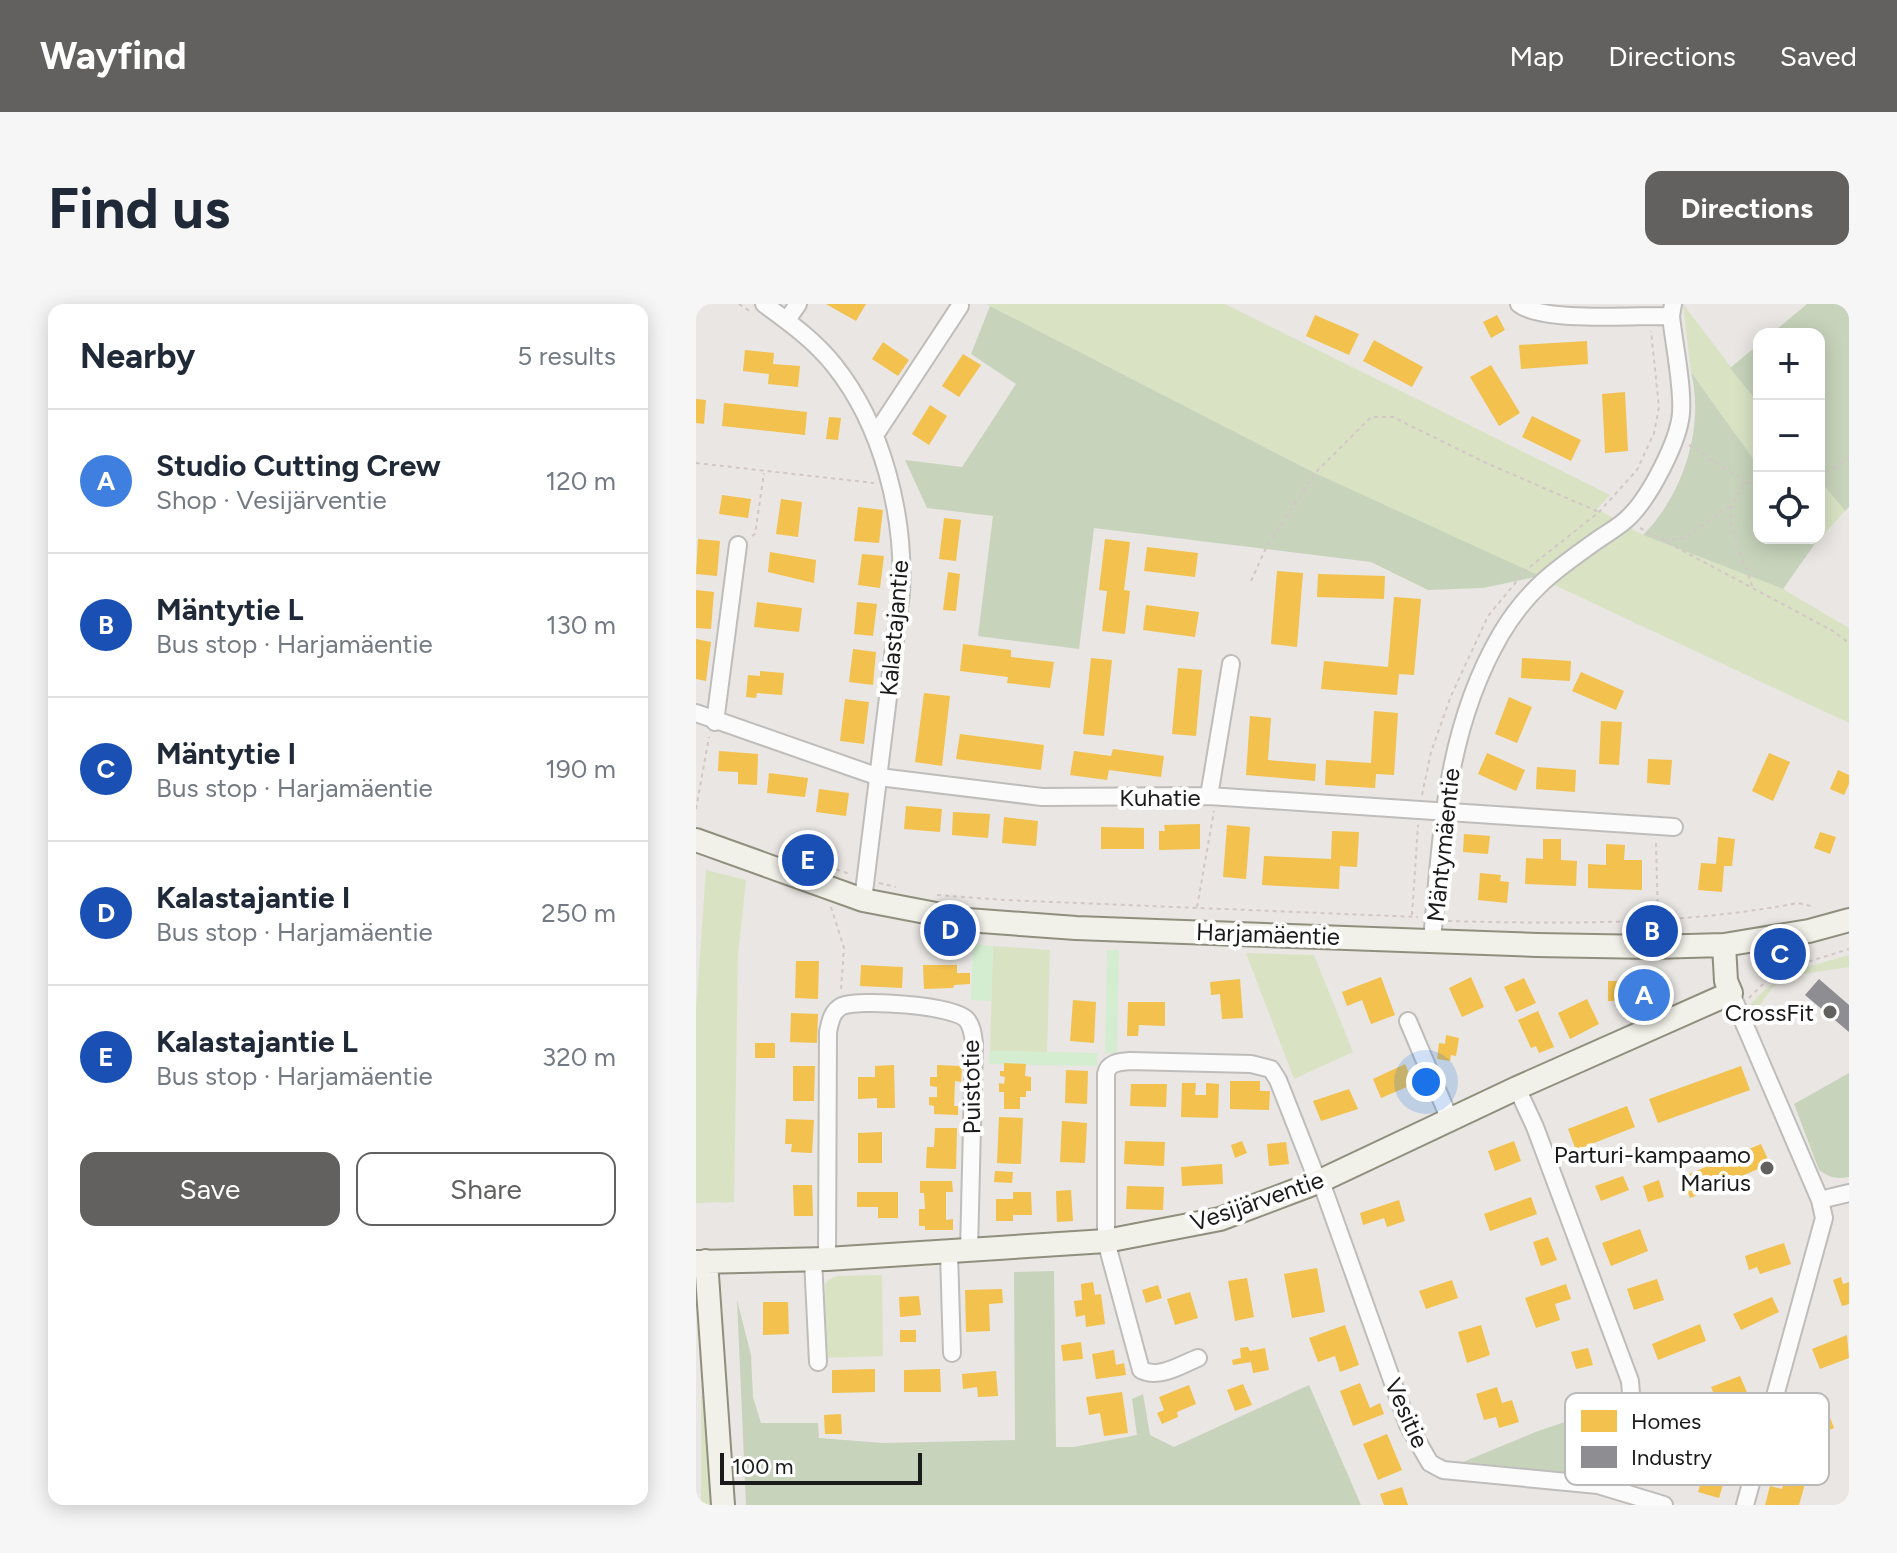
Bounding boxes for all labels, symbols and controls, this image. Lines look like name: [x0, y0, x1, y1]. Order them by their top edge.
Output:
text: Wayfind: [40, 33, 187, 79]
text: Map: [1510, 39, 1564, 73]
text: Directions: [1608, 39, 1736, 73]
text: Saved: [1780, 39, 1857, 73]
button: Directions: [1645, 171, 1849, 245]
text: Find us: [48, 175, 230, 242]
map controls: [1753, 328, 1825, 544]
button: +: [1753, 328, 1825, 400]
text: Nearby: [80, 336, 195, 377]
text: 5 results: [517, 340, 616, 372]
button: −: [1753, 400, 1825, 472]
text: Studio Cutting Crew: [156, 447, 441, 484]
text: A: [97, 465, 115, 497]
text: 120 m: [546, 465, 616, 497]
button: locate: [1753, 472, 1825, 544]
text: Shop · Vesijärventie: [156, 484, 387, 516]
street label: Kalastajantie: [874, 559, 914, 697]
text: Mäntytie L: [156, 591, 304, 628]
text: B: [98, 609, 114, 641]
text: 130 m: [546, 609, 616, 641]
text: Bus stop · Harjamäentie: [156, 628, 433, 660]
text: Mäntytie I: [156, 735, 296, 772]
text: C: [97, 753, 115, 785]
text: 190 m: [545, 753, 616, 785]
street label: Mäntymäentie: [1421, 767, 1465, 923]
text: Bus stop · Harjamäentie: [156, 772, 433, 804]
street label: Kuhatie: [1119, 783, 1201, 812]
pin: E: [782, 830, 834, 890]
text: Kalastajantie I: [156, 879, 350, 916]
text: D: [97, 897, 115, 929]
text: 250 m: [541, 897, 616, 929]
pin: D: [924, 900, 976, 960]
pin: B: [1626, 901, 1678, 961]
text: Bus stop · Harjamäentie: [156, 916, 433, 948]
street label: Harjamäentie: [1196, 917, 1340, 951]
pin: C: [1754, 924, 1806, 984]
pin: A: [1618, 965, 1670, 1025]
place label: CrossFit: [1725, 998, 1814, 1027]
marker: CrossFit: [1821, 1003, 1839, 1021]
text: Kalastajantie L: [156, 1023, 358, 1060]
street label: Puistotie: [956, 1039, 986, 1135]
text: E: [98, 1041, 114, 1073]
text: 320 m: [542, 1041, 616, 1073]
text: Bus stop · Harjamäentie: [156, 1060, 433, 1092]
your location: [1406, 1062, 1446, 1102]
place label: Parturi-kampaamo Marius: [1554, 1140, 1751, 1197]
button: Save: [80, 1152, 340, 1226]
button: Share: [356, 1152, 616, 1226]
marker: Parturi-kampaamo Marius: [1758, 1159, 1776, 1177]
street label: Vesijärventie: [1187, 1165, 1327, 1237]
street label: Vesitie: [1379, 1374, 1435, 1452]
legend: [1565, 1393, 1829, 1485]
text: Homes: [1631, 1408, 1701, 1435]
text: Industry: [1631, 1444, 1712, 1471]
scale bar: [720, 1449, 922, 1485]
text: 100 m: [732, 1453, 793, 1480]

